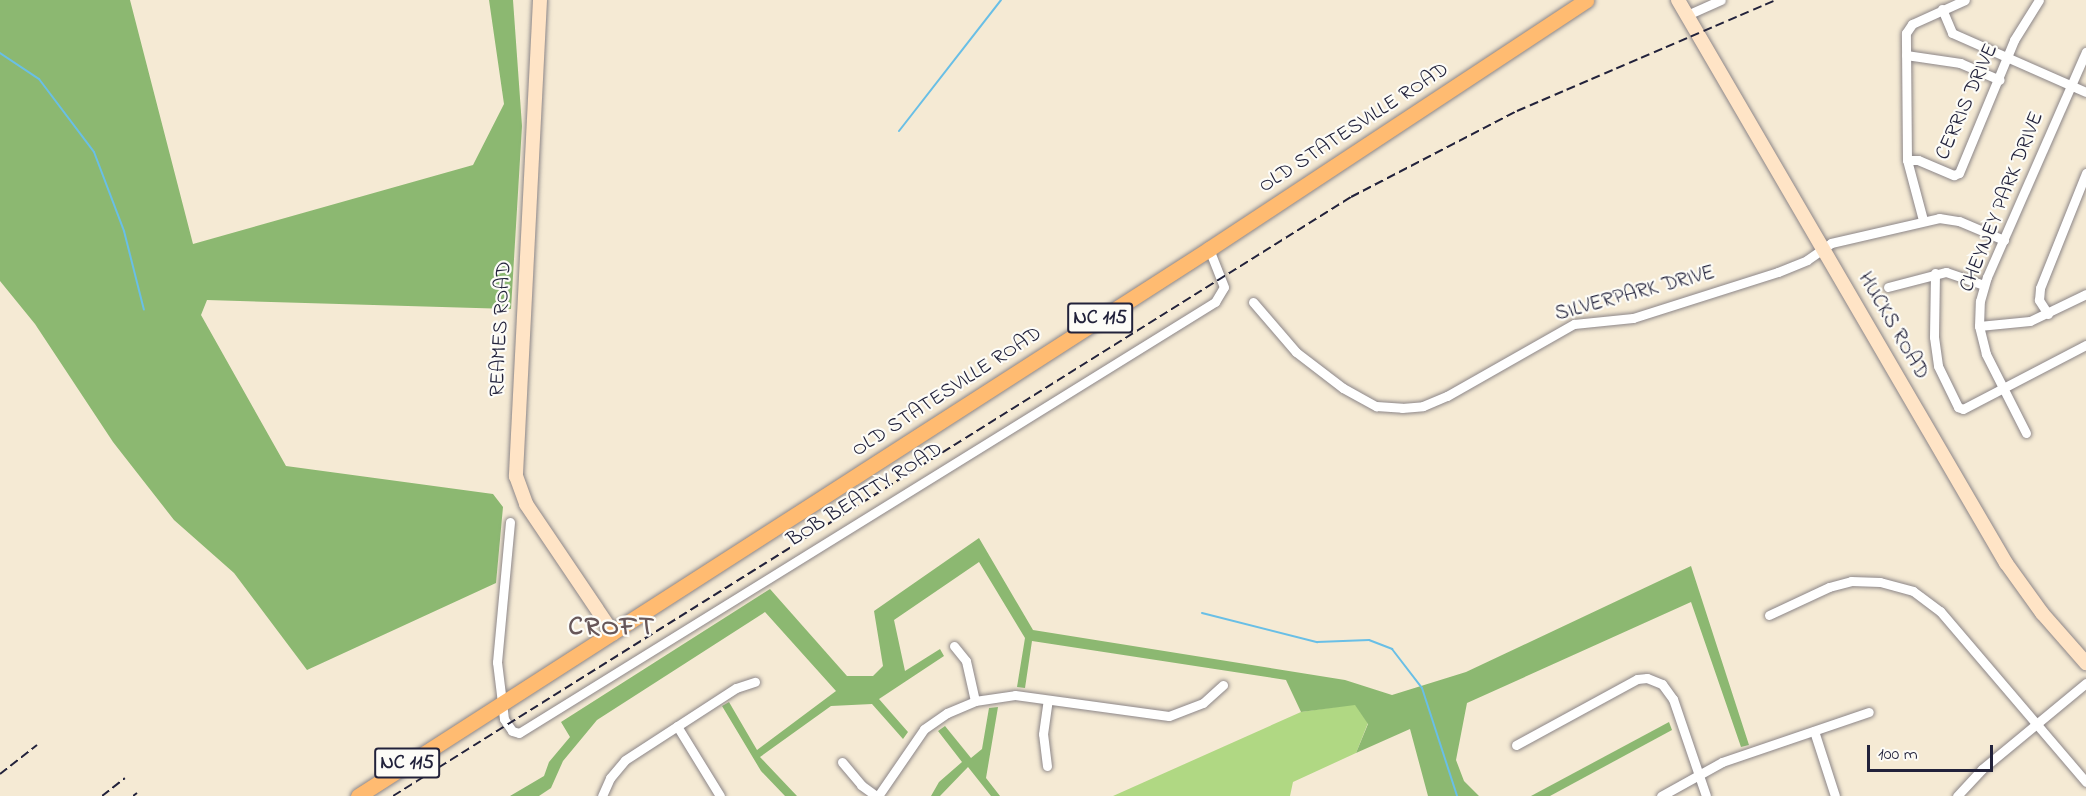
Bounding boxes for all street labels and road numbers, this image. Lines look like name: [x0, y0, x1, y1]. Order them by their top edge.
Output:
street label: CERRIS DRIVE: [1930, 40, 2004, 164]
street label: OLD STATESVILLE ROAD: [1254, 57, 1454, 199]
street label: CHEYNEY PARK DRIVE: [1954, 108, 2050, 296]
street label: REAMES ROAD: [485, 261, 517, 397]
street label: SILVERPARK DRIVE: [1552, 261, 1718, 327]
street label: HUCKS ROAD: [1852, 268, 1934, 384]
road number: NC 115: [1067, 301, 1133, 335]
street label: OLD STATESVILLE ROAD: [847, 321, 1047, 463]
street label: BOB BEATTY ROAD: [783, 437, 947, 553]
road number: NC 115: [374, 746, 440, 780]

